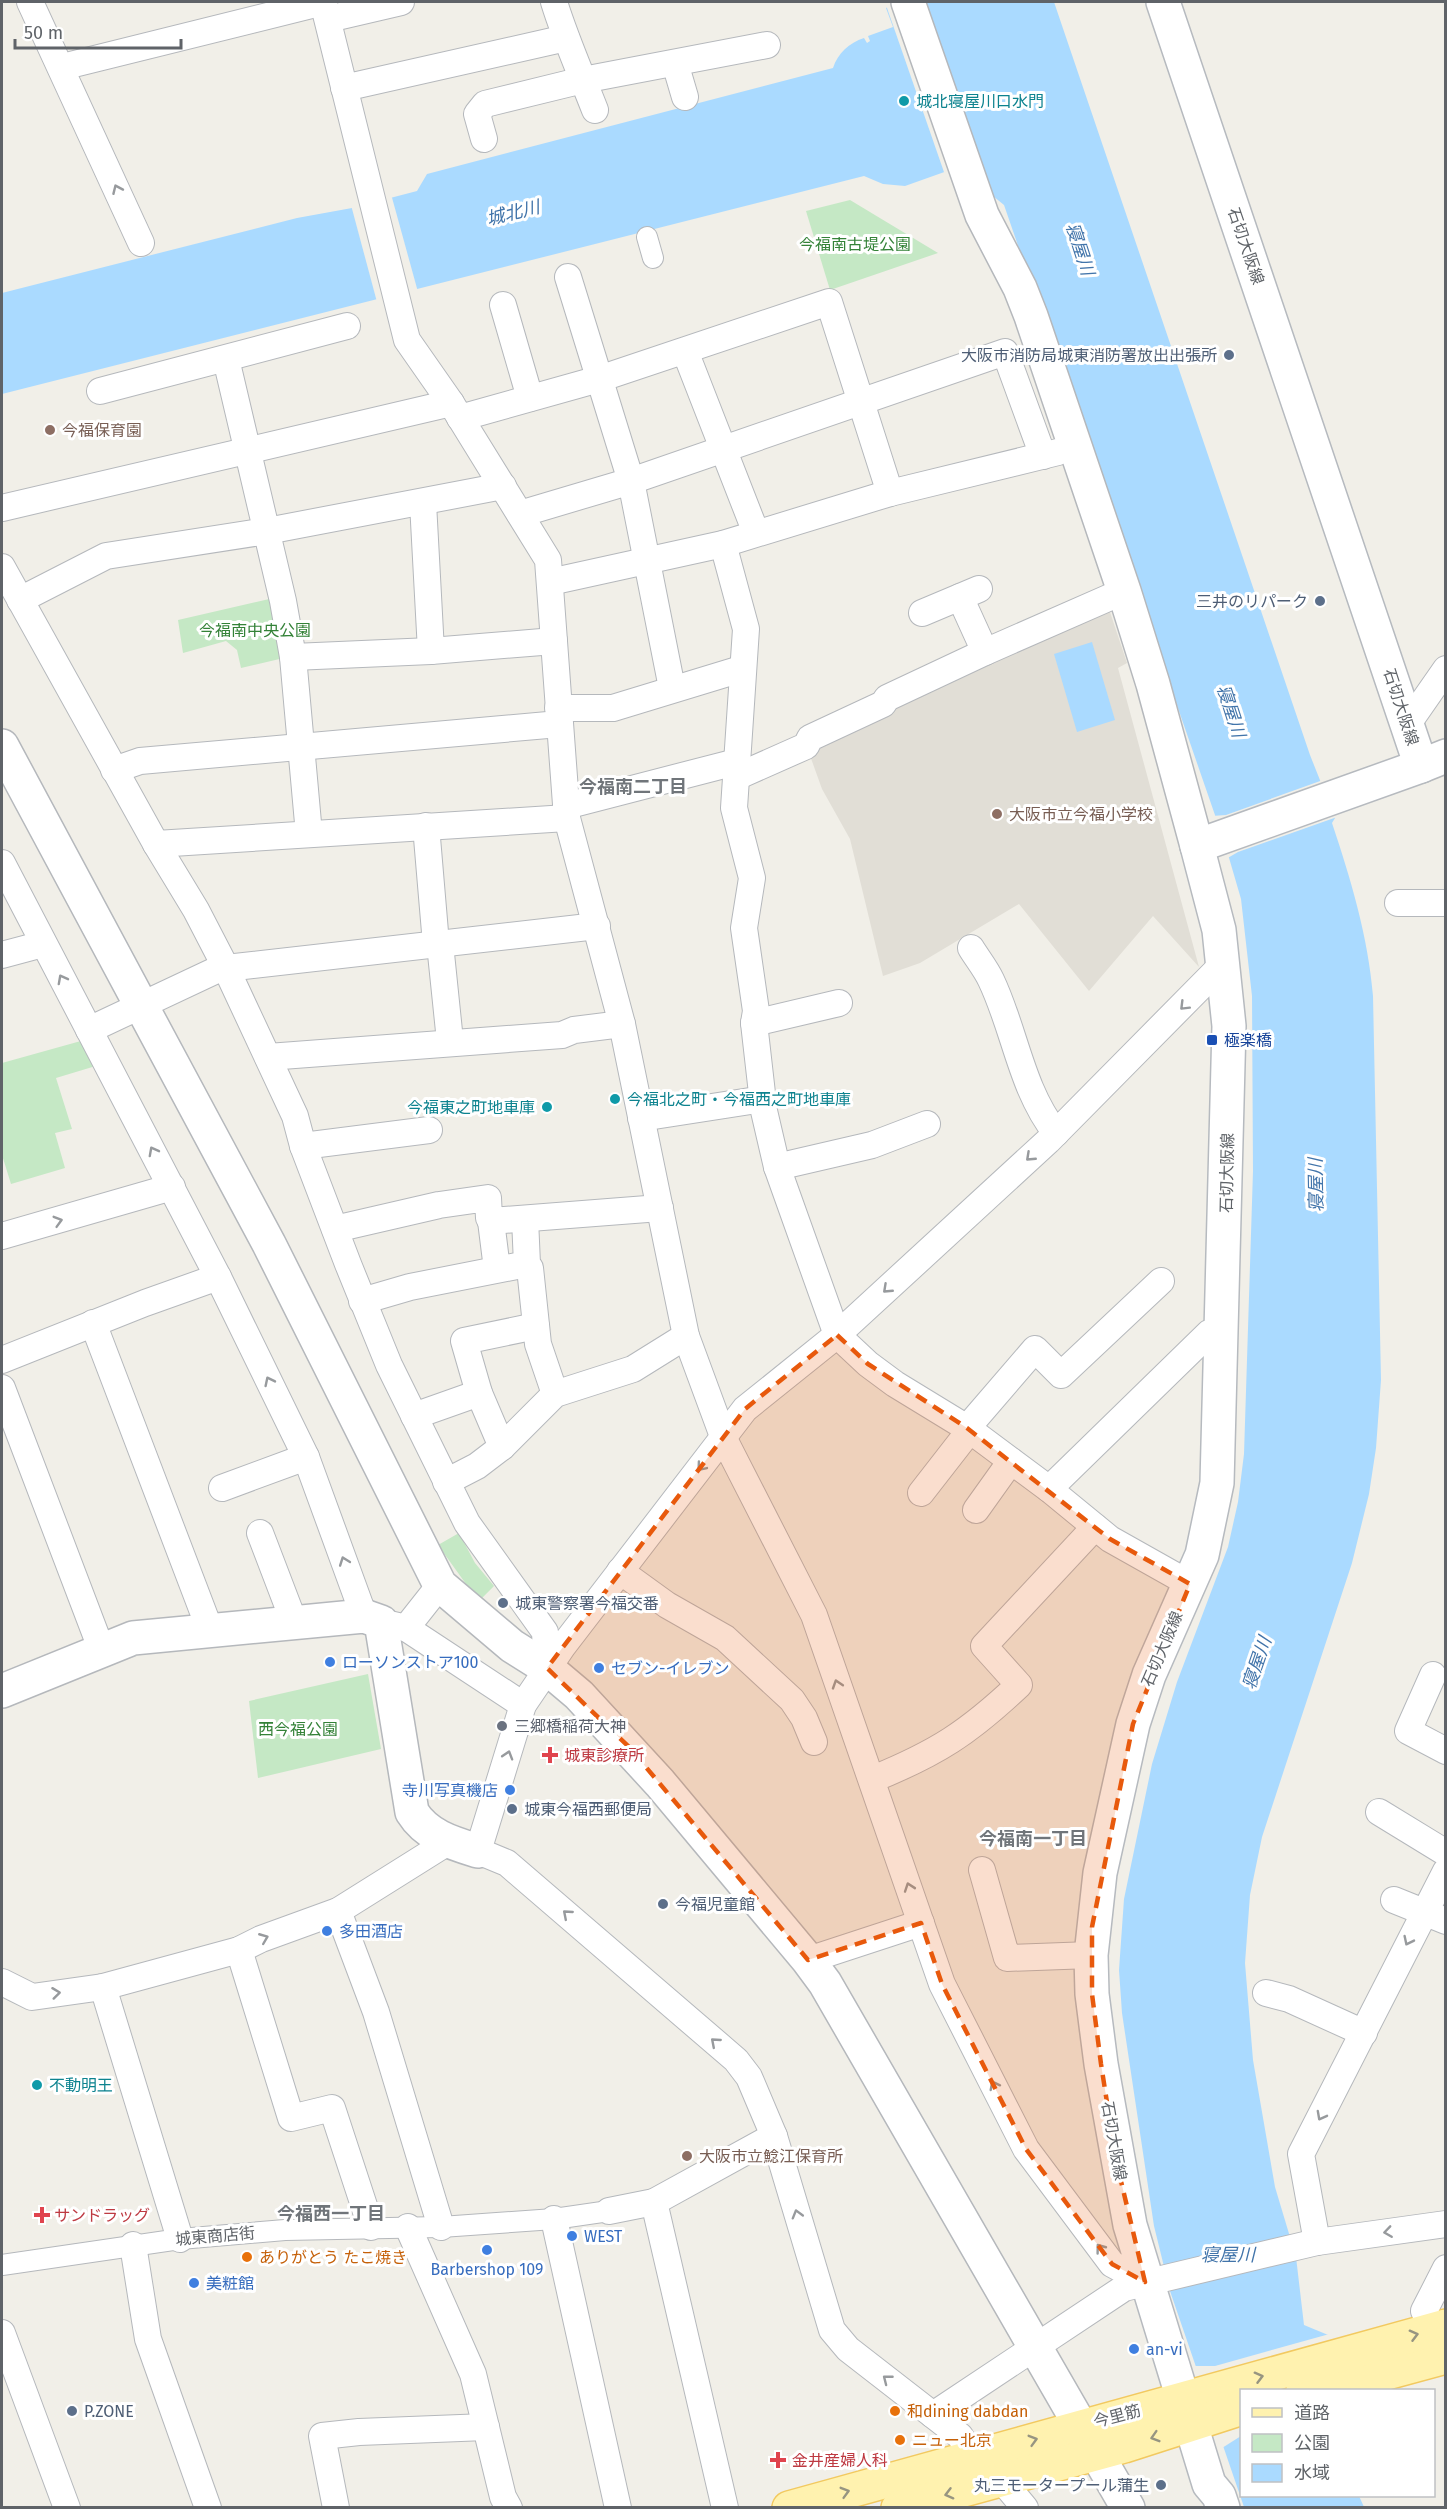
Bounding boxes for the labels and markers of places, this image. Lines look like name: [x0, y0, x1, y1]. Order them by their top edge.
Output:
place label: 城北寝屋川口水門: [916, 92, 1044, 111]
marker: 城北寝屋川口水門: [897, 94, 911, 108]
place label: 大阪市消防局城東消防署放出出張所: [961, 346, 1217, 365]
marker: 大阪市消防局城東消防署放出出張所: [1222, 348, 1236, 362]
place label: 今福保育園: [62, 421, 142, 440]
marker: 今福保育園: [43, 423, 57, 437]
place label: 三井のリパーク: [1196, 592, 1308, 611]
marker: 三井のリパーク: [1313, 594, 1327, 608]
place label: 大阪市立今福小学校: [1009, 805, 1153, 824]
marker: 大阪市立今福小学校: [990, 807, 1004, 821]
place label: 極楽橋: [1224, 1031, 1272, 1050]
marker: 極楽橋: [1205, 1033, 1219, 1047]
place label: 今福北之町・今福西之町地車庫: [627, 1090, 851, 1109]
marker: 今福北之町・今福西之町地車庫: [608, 1092, 622, 1106]
place label: 今福東之町地車庫: [407, 1098, 535, 1117]
marker: 今福東之町地車庫: [540, 1100, 554, 1114]
place label: 城東警察署今福交番: [515, 1594, 659, 1613]
marker: 城東警察署今福交番: [496, 1596, 510, 1610]
place label: ローソンストア100: [342, 1653, 479, 1672]
marker: ローソンストア100: [323, 1655, 337, 1669]
place label: セブン-イレブン: [611, 1659, 729, 1678]
marker: セブン-イレブン: [592, 1661, 606, 1675]
place label: 三郷橋稲荷大神: [514, 1717, 626, 1736]
marker: 三郷橋稲荷大神: [495, 1719, 509, 1733]
marker: 城東診療所: [541, 1746, 559, 1764]
place label: 城東診療所: [564, 1746, 644, 1765]
place label: 寺川写真機店: [402, 1781, 498, 1800]
marker: 寺川写真機店: [503, 1783, 517, 1797]
place label: 城東今福西郵便局: [524, 1800, 652, 1819]
marker: 城東今福西郵便局: [505, 1802, 519, 1816]
place label: 今福児童館: [675, 1895, 755, 1914]
marker: 今福児童館: [656, 1897, 670, 1911]
place label: 多田酒店: [339, 1922, 403, 1941]
marker: 多田酒店: [320, 1924, 334, 1938]
place label: 不動明王: [49, 2076, 113, 2095]
marker: 不動明王: [30, 2078, 44, 2092]
place label: 大阪市立鯰江保育所: [699, 2147, 843, 2166]
marker: 大阪市立鯰江保育所: [680, 2149, 694, 2163]
place label: サンドラッグ: [54, 2206, 150, 2225]
marker: サンドラッグ: [35, 2208, 49, 2222]
place label: WEST: [584, 2227, 623, 2246]
marker: WEST: [565, 2229, 579, 2243]
marker: Barbershop 109: [480, 2243, 494, 2257]
place label: ありがとう たこ焼き: [259, 2248, 407, 2267]
marker: ありがとう たこ焼き: [240, 2250, 254, 2264]
place label: Barbershop 109: [431, 2260, 543, 2279]
place label: 美粧館: [206, 2274, 254, 2293]
marker: 美粧館: [187, 2276, 201, 2290]
place label: an-vi: [1146, 2340, 1183, 2359]
marker: an-vi: [1127, 2342, 1141, 2356]
place label: P.ZONE: [84, 2402, 134, 2421]
place label: 和dining dabdan: [907, 2402, 1028, 2421]
marker: P.ZONE: [65, 2404, 79, 2418]
marker: 和dining dabdan: [888, 2404, 902, 2418]
place label: ニュー北京: [912, 2431, 992, 2450]
marker: ニュー北京: [893, 2433, 907, 2447]
marker: 金井産婦人科: [769, 2451, 787, 2469]
place label: 金井産婦人科: [792, 2451, 888, 2470]
place label: 丸三モータープール蒲生: [974, 2476, 1149, 2495]
marker: 丸三モータープール蒲生: [1154, 2478, 1168, 2492]

